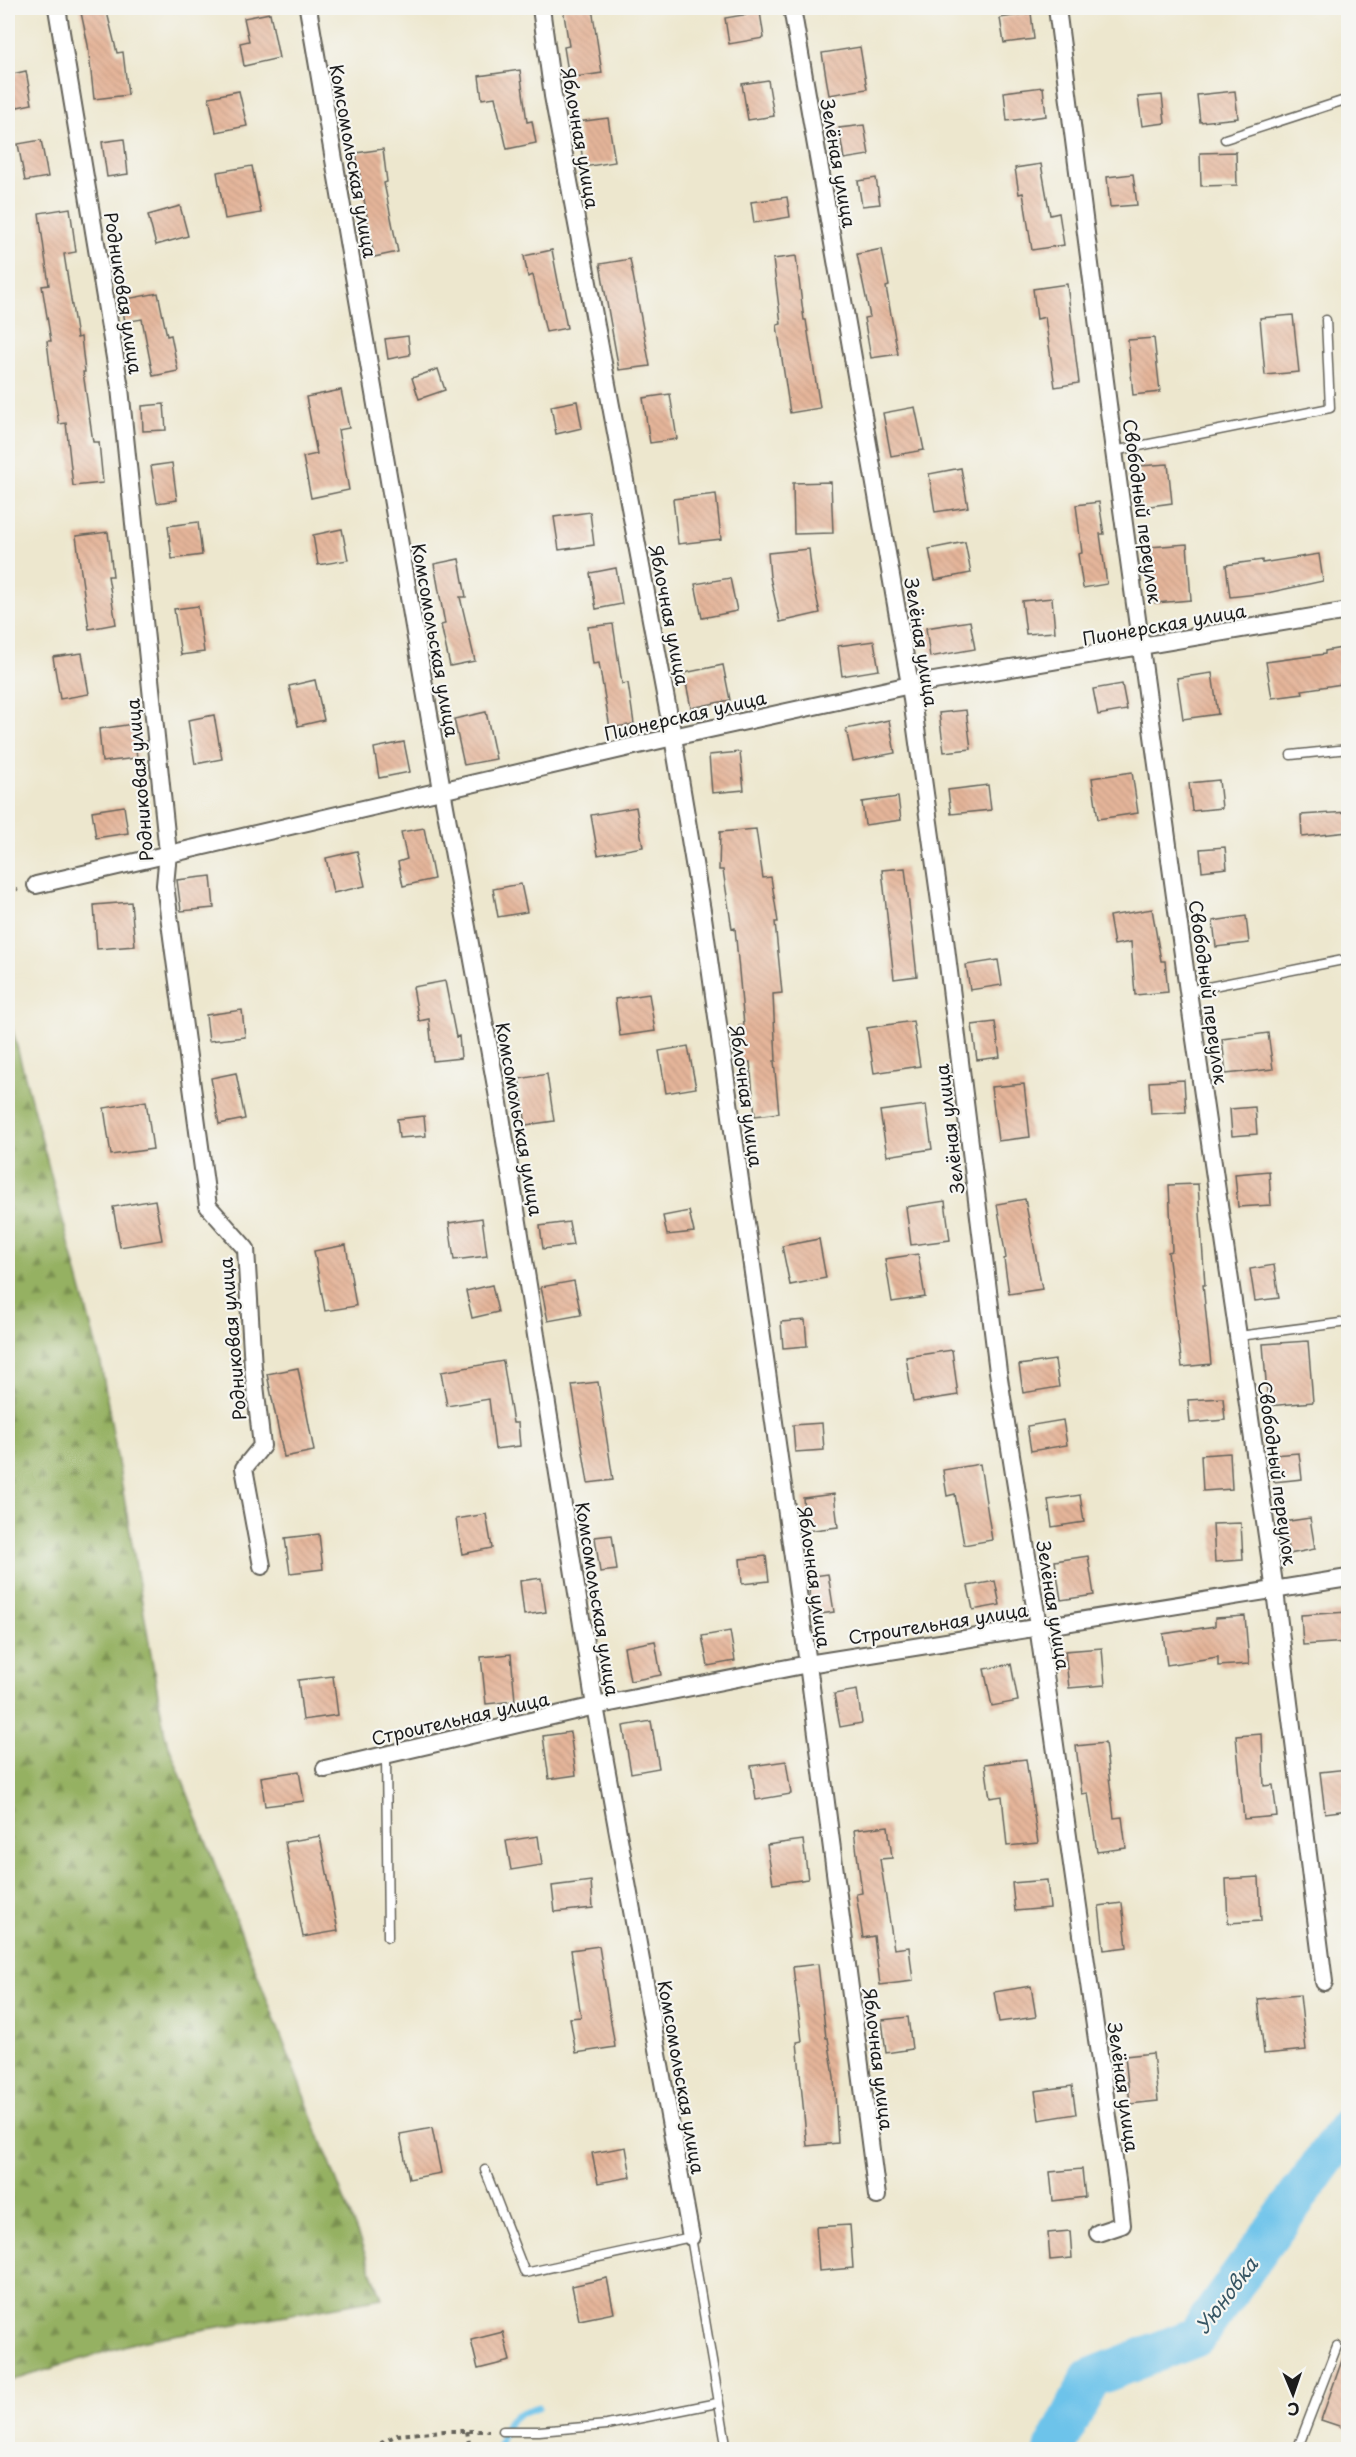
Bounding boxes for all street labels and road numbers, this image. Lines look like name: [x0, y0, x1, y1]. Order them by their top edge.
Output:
street label: Комсомольская улица: [324, 62, 384, 261]
street label: Яблочная улица: [555, 65, 607, 211]
street label: Зелёная улица: [814, 96, 864, 230]
street label: Родниковая улица: [98, 210, 150, 377]
street label: Свободный переулок: [1117, 417, 1169, 605]
street label: Комсомольская улица: [406, 541, 466, 740]
street label: Яблочная улица: [643, 542, 697, 688]
street label: Зелёная улица: [898, 575, 946, 709]
street label: Пионерская улица: [1080, 596, 1249, 652]
street label: Пионерская улица: [601, 683, 769, 747]
street label: Родниковая улица: [118, 697, 160, 863]
street label: Свободный переулок: [1183, 898, 1235, 1086]
street label: Комсомольская улица: [490, 1020, 550, 1219]
street label: Яблочная улица: [724, 1023, 770, 1169]
street label: Зелёная улица: [928, 1062, 970, 1196]
street label: Родниковая улица: [211, 1256, 253, 1422]
street label: Свободный переулок: [1252, 1379, 1304, 1567]
street label: Комсомольская улица: [569, 1500, 627, 1699]
street label: Яблочная улица: [792, 1504, 838, 1650]
street label: Зелёная улица: [1030, 1538, 1078, 1672]
street label: Строительная улица: [846, 1595, 1031, 1651]
street label: Строительная улица: [368, 1684, 552, 1752]
street label: Комсомольская улица: [652, 1978, 712, 2177]
street label: Яблочная улица: [857, 1987, 901, 2132]
street label: Зелёная улица: [1102, 2020, 1147, 2154]

